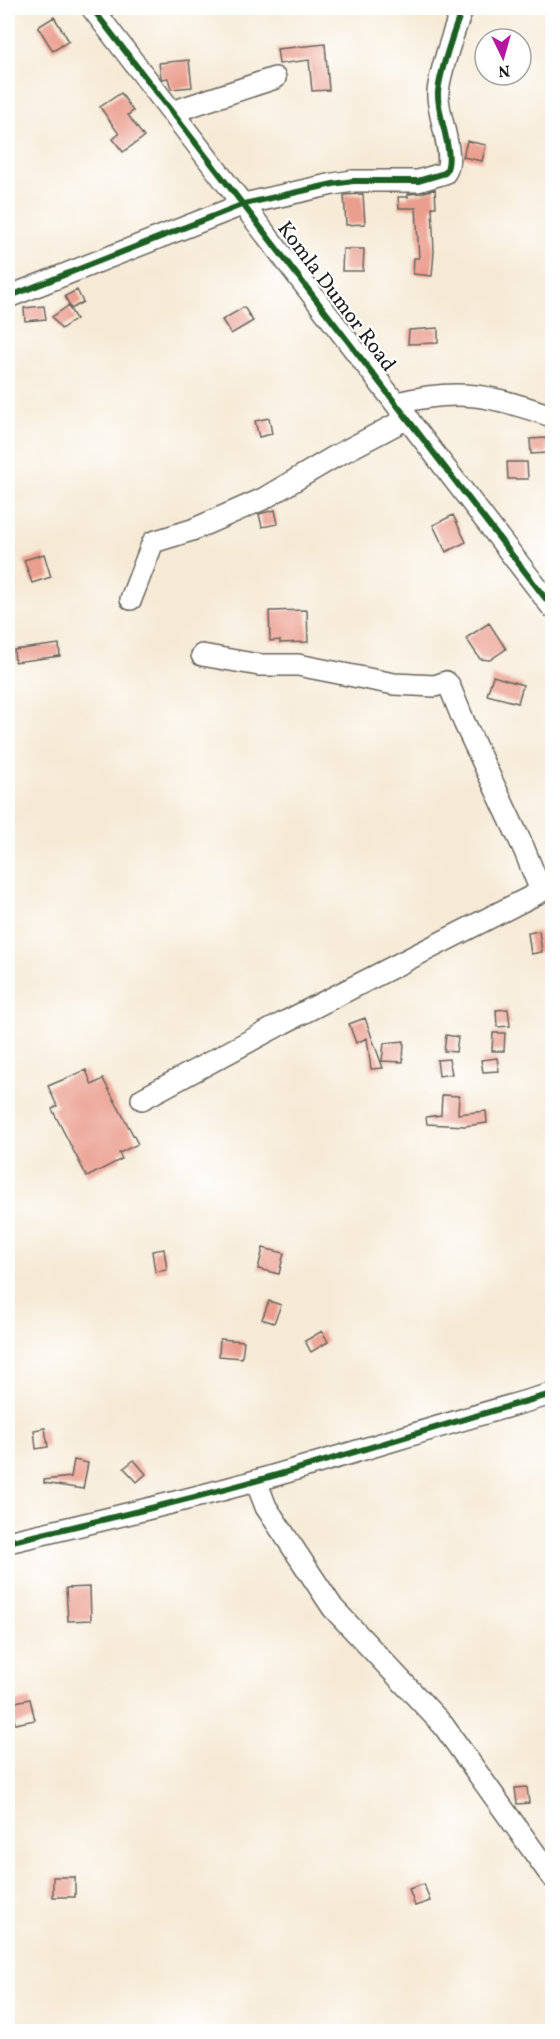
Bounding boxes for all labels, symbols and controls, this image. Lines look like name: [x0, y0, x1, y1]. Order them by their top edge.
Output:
north arrow: [473, 27, 533, 87]
text: N: [497, 58, 511, 81]
street label: Komla Dumor Road: [270, 216, 402, 378]

